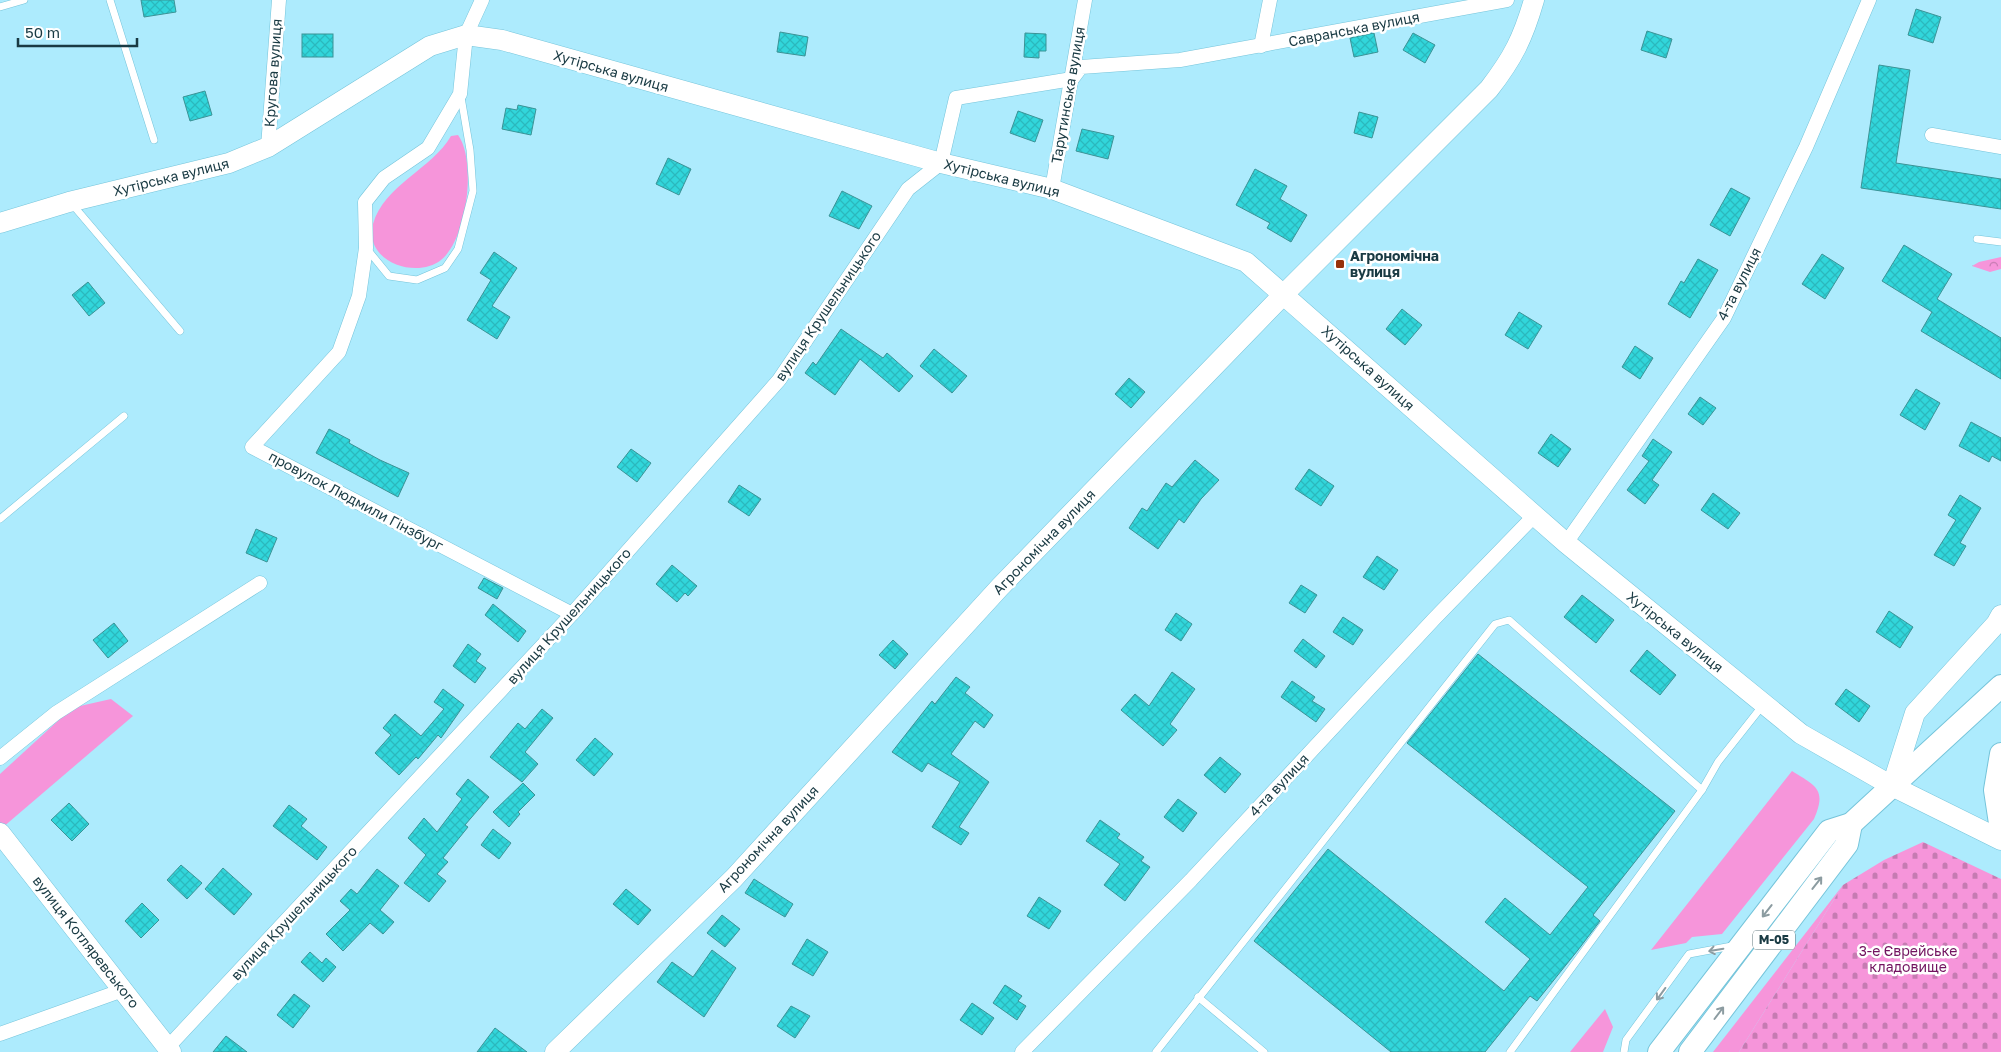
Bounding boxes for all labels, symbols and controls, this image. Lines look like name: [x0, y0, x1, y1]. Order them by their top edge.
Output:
street label: Савранська вулиця: [1287, 7, 1421, 50]
scale bar: [18, 15, 136, 47]
street label: Кругова вулиця: [260, 18, 285, 128]
text: 50 m: [25, 23, 60, 41]
street label: Тарутинська вулиця: [1047, 25, 1088, 165]
street label: Хутірська вулиця: [552, 46, 671, 95]
street label: Хутірська вулиця: [111, 154, 231, 199]
street label: Хутірська вулиця: [942, 155, 1062, 200]
street label: вулиця Крушельницького: [771, 228, 884, 384]
street label: 4-та вулиця: [1713, 245, 1764, 323]
place label: Агрономічна вулиця: [1350, 247, 1439, 280]
marker: Агрономічна вулиця: [1334, 258, 1346, 270]
street label: Хутірська вулиця: [1318, 321, 1418, 414]
street label: провулок Людмили Гінзбург: [266, 447, 447, 554]
street label: Агрономічна вулиця: [989, 485, 1098, 598]
street label: вулиця Крушельницького: [503, 544, 634, 687]
street label: Хутірська вулиця: [1624, 588, 1727, 676]
street label: 4-та вулиця: [1245, 750, 1312, 820]
street label: Агрономічна вулиця: [714, 782, 822, 896]
street label: вулиця Крушельницького: [227, 842, 360, 983]
street label: вулиця Котляревського: [30, 872, 143, 1011]
one-way arrow: [1812, 876, 1822, 890]
one-way arrow: [1762, 904, 1773, 917]
road number: М-05: [1753, 930, 1795, 950]
park label: 3-е Єврейське кладовище: [1859, 942, 1957, 975]
one-way arrow: [1708, 945, 1724, 955]
one-way arrow: [1655, 987, 1666, 1000]
one-way arrow: [1714, 1007, 1725, 1020]

